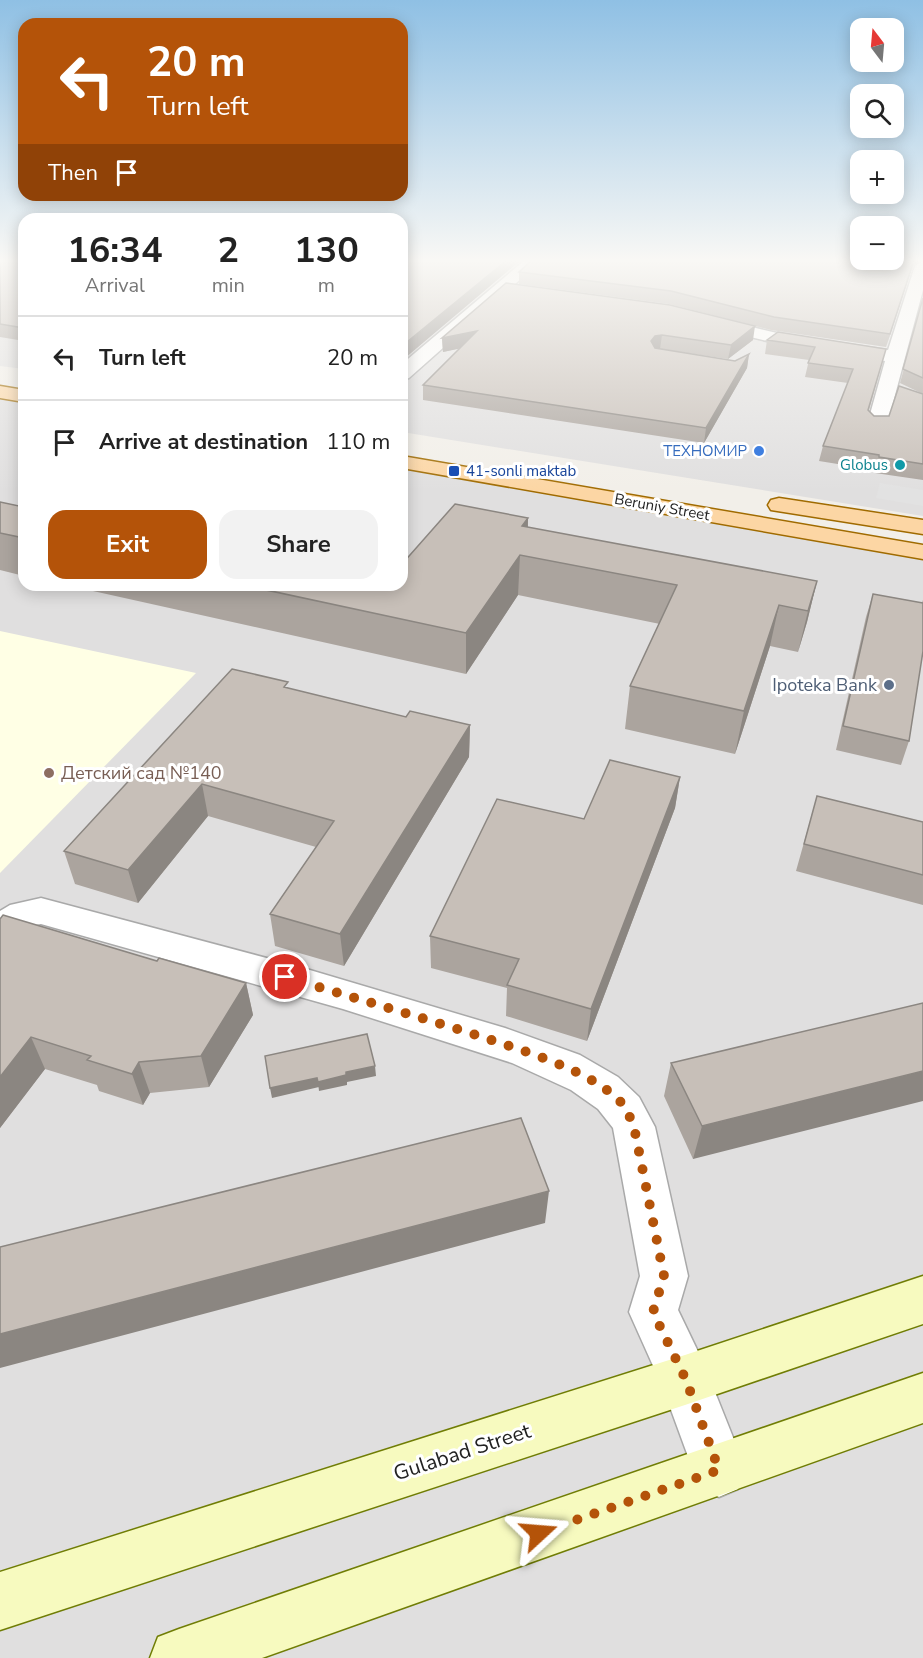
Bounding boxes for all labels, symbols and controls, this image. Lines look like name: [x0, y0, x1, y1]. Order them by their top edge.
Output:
north arrow: [850, 18, 904, 72]
map controls: [850, 18, 904, 270]
text: 20 m: [147, 34, 246, 91]
icon: left: [48, 42, 126, 120]
button: search: [850, 84, 904, 138]
text: Turn left: [147, 88, 248, 125]
button: +: [850, 150, 904, 204]
icon: arrive: [110, 156, 143, 189]
text: Then: [48, 158, 98, 188]
button: −: [850, 216, 904, 270]
text: 16:34: [67, 226, 163, 275]
text: 2: [217, 226, 239, 275]
text: 130: [294, 226, 359, 275]
text: Arrival: [85, 272, 145, 299]
text: min: [212, 272, 245, 299]
text: m: [318, 272, 335, 299]
icon: left: [48, 342, 81, 375]
text: Turn left: [99, 343, 186, 373]
text: 20 m: [327, 343, 378, 373]
icon: arrive: [48, 426, 81, 459]
text: Arrive at destination: [99, 427, 308, 457]
text: 110 m: [326, 427, 390, 457]
place label: ТЕХНОМИР: [663, 441, 748, 461]
marker: ТЕХНОМИР: [752, 444, 766, 458]
place label: Globus: [840, 455, 888, 475]
marker: Globus: [893, 458, 907, 472]
place label: 41-sonli maktab: [466, 461, 577, 481]
marker: 41-sonli maktab: [447, 464, 461, 478]
street label: Beruniy Street: [613, 489, 712, 525]
button: Exit: [48, 510, 207, 579]
button: Share: [219, 510, 378, 579]
place label: Ipoteka Bank: [772, 673, 878, 697]
marker: Ipoteka Bank: [882, 678, 896, 692]
place label: Детский сад №140: [61, 761, 222, 785]
marker: Детский сад №140: [42, 766, 56, 780]
pin: [259, 951, 310, 1002]
icon: arrive: [268, 960, 301, 993]
street label: Gulabad Street: [390, 1416, 535, 1487]
position arrow: [507, 1501, 571, 1565]

